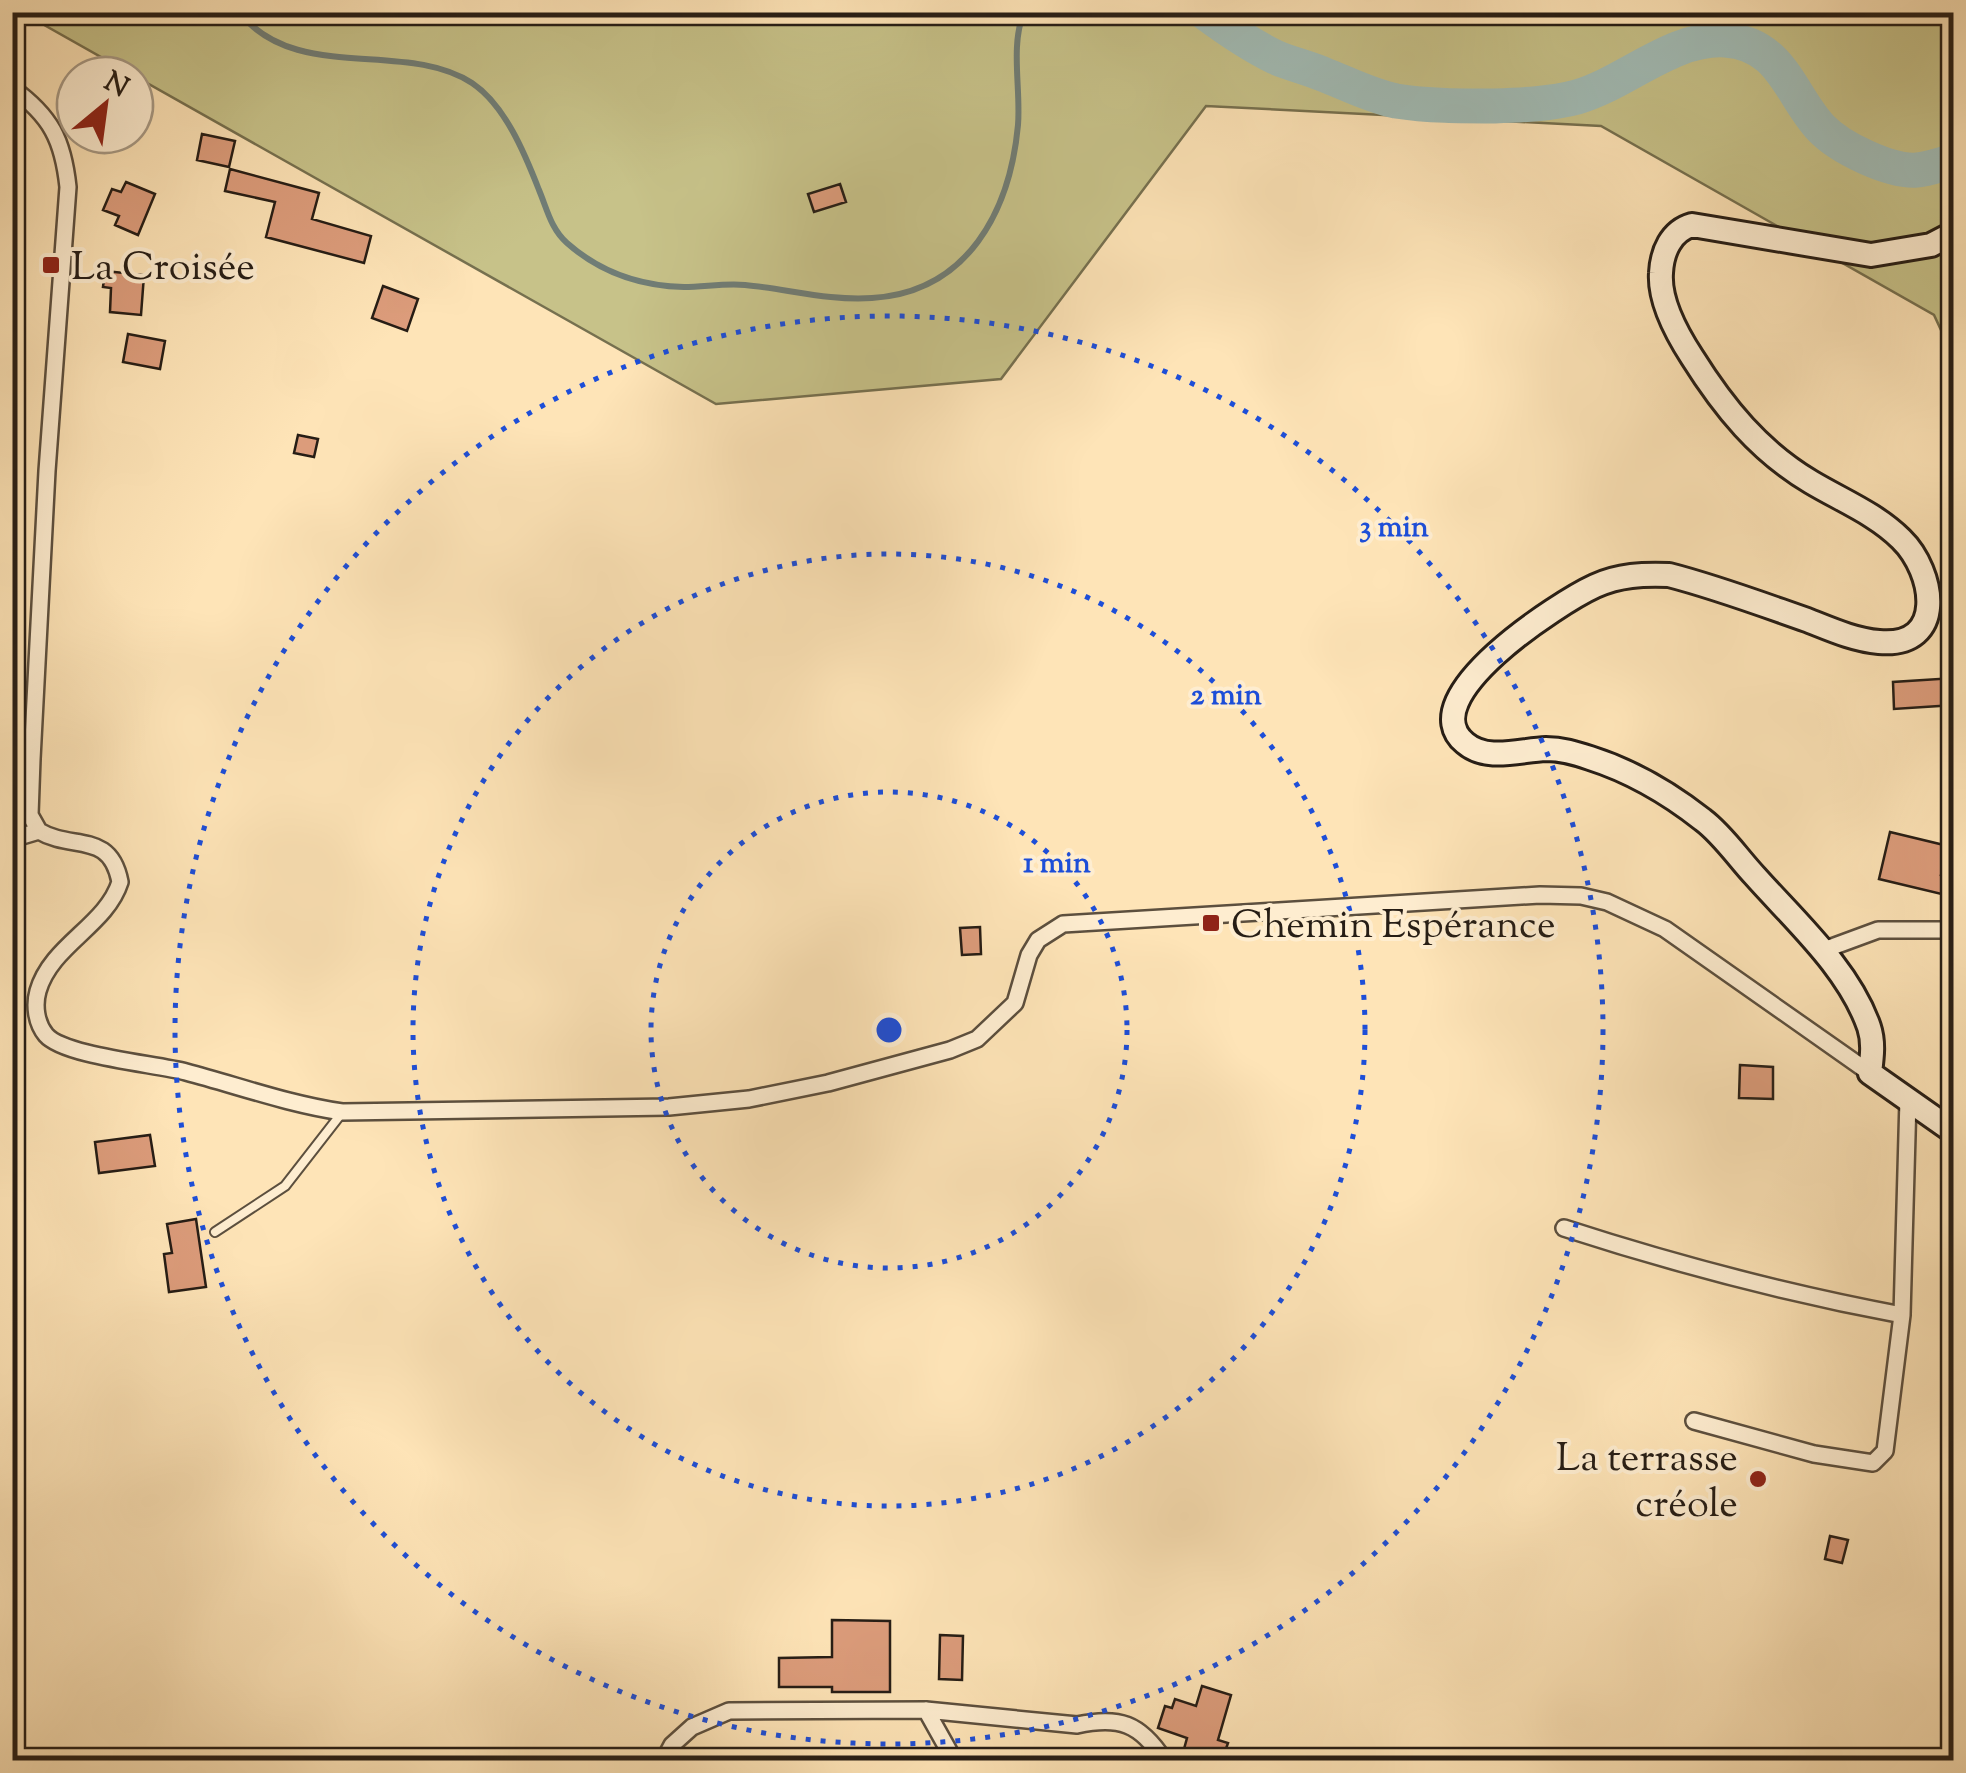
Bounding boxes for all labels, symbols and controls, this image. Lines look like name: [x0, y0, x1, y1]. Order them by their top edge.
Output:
north arrow: [55, 55, 155, 155]
text: N: [96, 63, 135, 109]
place label: La Croisée: [71, 241, 255, 298]
marker: La Croisée: [40, 254, 62, 276]
text: 3 min: [1359, 507, 1429, 550]
text: 2 min: [1190, 675, 1262, 718]
text: 1 min: [1023, 843, 1091, 886]
place label: Chemin Espérance: [1231, 899, 1556, 956]
marker: Chemin Espérance: [1200, 912, 1222, 934]
centre of rings: [871, 1012, 907, 1048]
place label: La terrasse créole: [1556, 1432, 1738, 1535]
marker: La terrasse créole: [1747, 1468, 1769, 1490]

